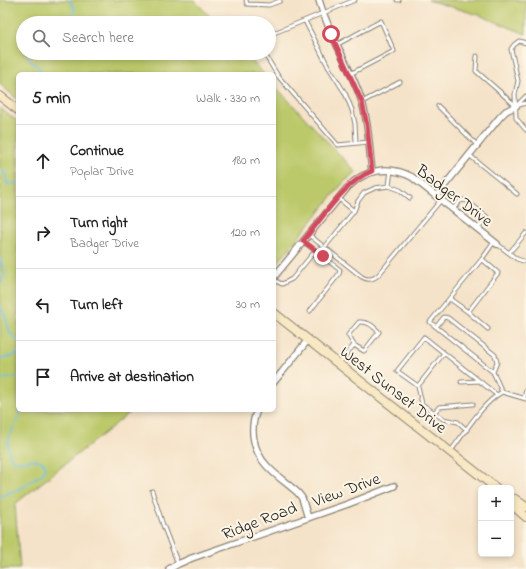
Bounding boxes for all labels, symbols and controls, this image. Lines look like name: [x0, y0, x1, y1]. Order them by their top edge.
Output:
search box: [16, 16, 276, 60]
route start: [322, 25, 340, 43]
icon: search: [30, 27, 52, 49]
text: Search here: [62, 27, 134, 49]
text: 5 min: [32, 86, 71, 111]
text: Walk · 330 m: [196, 89, 260, 108]
text: Continue: [70, 140, 124, 162]
icon: ahead: [32, 150, 54, 172]
text: 180 m: [232, 151, 260, 170]
street label: Badger Drive: [408, 158, 498, 235]
text: Poplar Drive: [70, 162, 134, 181]
text: Turn right: [70, 212, 128, 234]
icon: right: [32, 222, 54, 244]
text: 120 m: [230, 223, 260, 242]
text: Badger Drive: [70, 234, 139, 253]
route end: [314, 247, 332, 265]
icon: left: [32, 294, 54, 316]
text: Turn left: [70, 294, 123, 316]
text: 30 m: [236, 295, 260, 314]
street label: West Sunset Drive: [334, 340, 452, 440]
icon: arrive: [32, 366, 54, 388]
text: Arrive at destination: [70, 366, 194, 388]
street label: View Drive: [308, 466, 384, 515]
map controls: [478, 485, 514, 557]
button: +: [478, 485, 514, 521]
street label: Ridge Road: [218, 496, 302, 549]
button: −: [478, 521, 514, 557]

